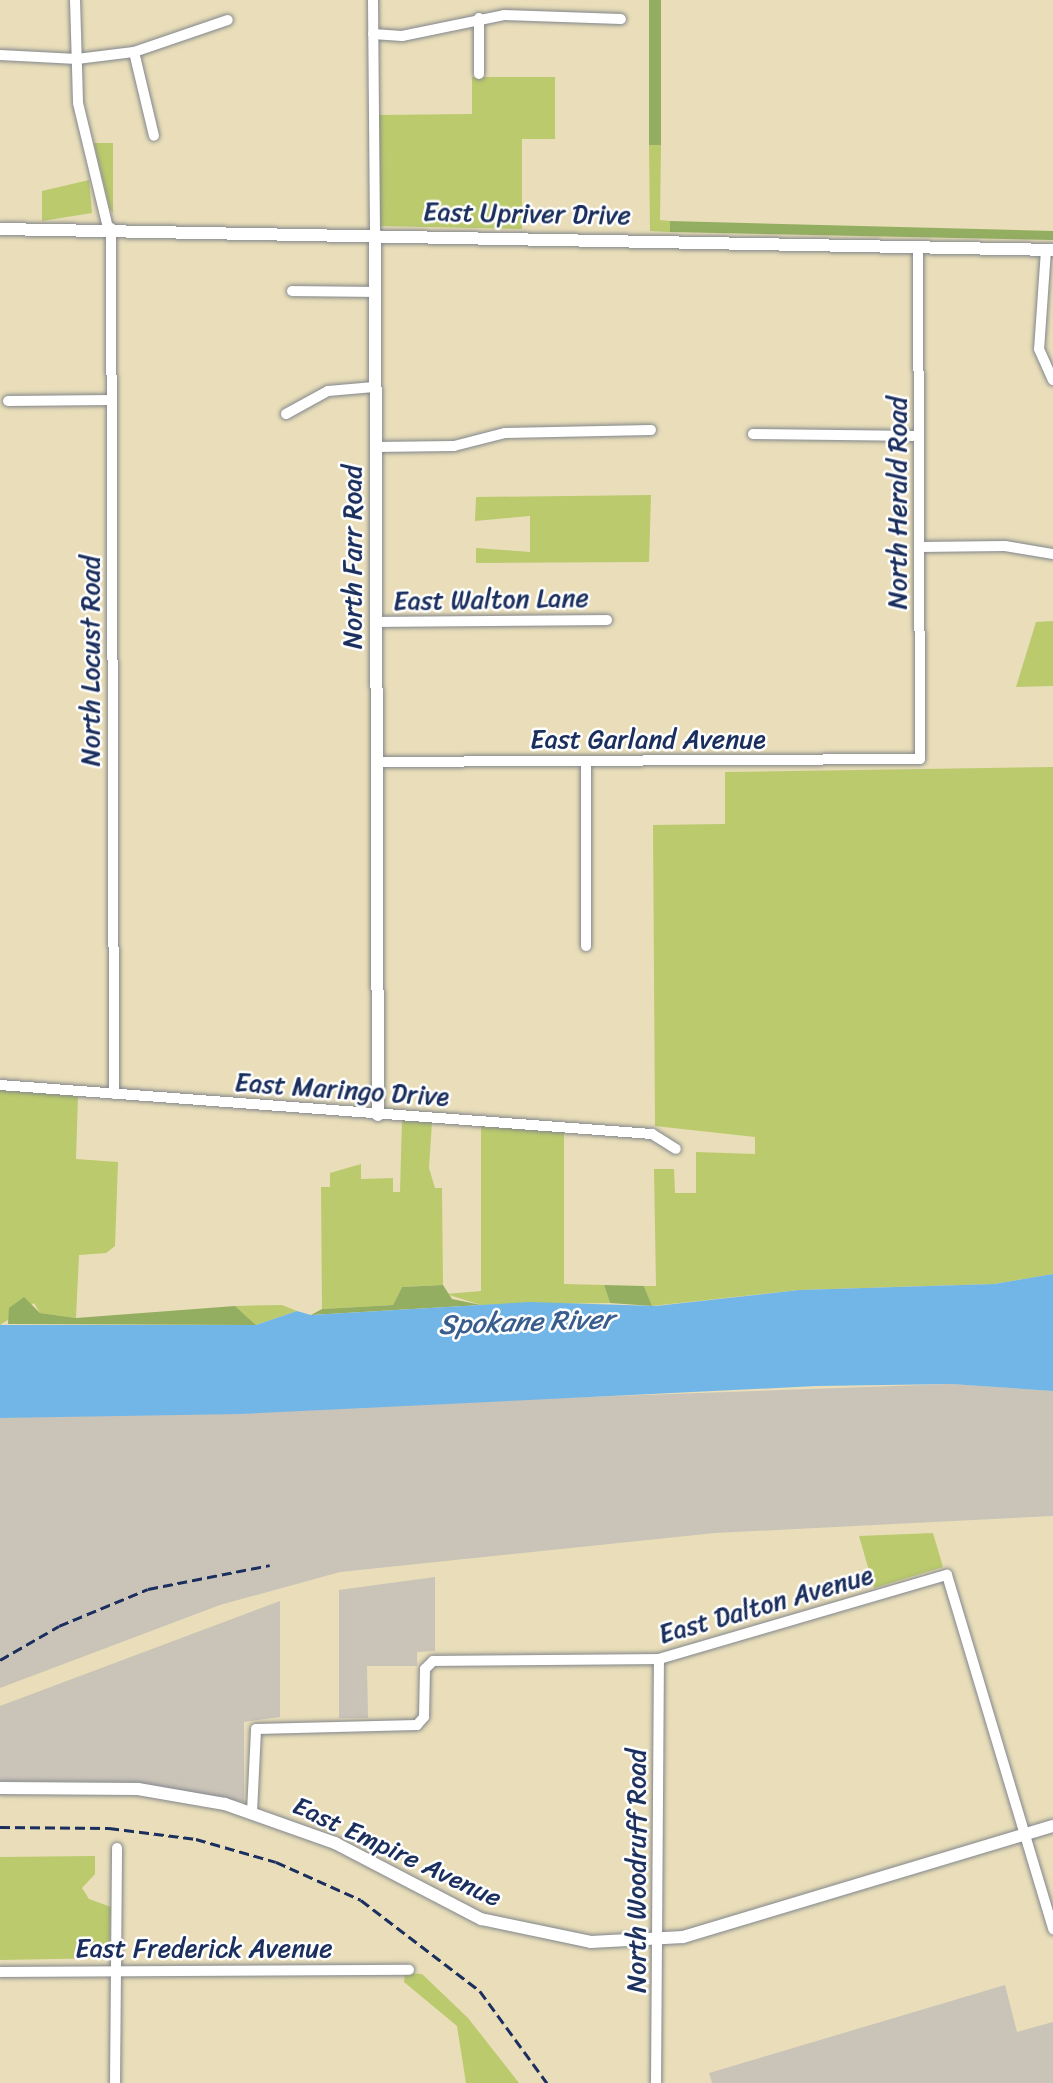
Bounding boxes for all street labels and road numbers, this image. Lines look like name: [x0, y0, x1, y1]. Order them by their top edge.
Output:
street label: East Upriver Drive: [423, 197, 631, 231]
street label: North Herald Road: [882, 397, 914, 609]
street label: North Farr Road: [337, 465, 369, 649]
street label: North Locust Road: [75, 556, 107, 766]
street label: East Walton Lane: [393, 583, 589, 617]
street label: East Garland Avenue: [530, 724, 766, 756]
street label: East Maringo Drive: [234, 1067, 450, 1113]
street label: East Dalton Avenue: [655, 1559, 877, 1651]
street label: North Woodruff Road: [621, 1749, 653, 1993]
street label: East Empire Avenue: [288, 1790, 506, 1914]
street label: East Frederick Avenue: [75, 1933, 333, 1965]

